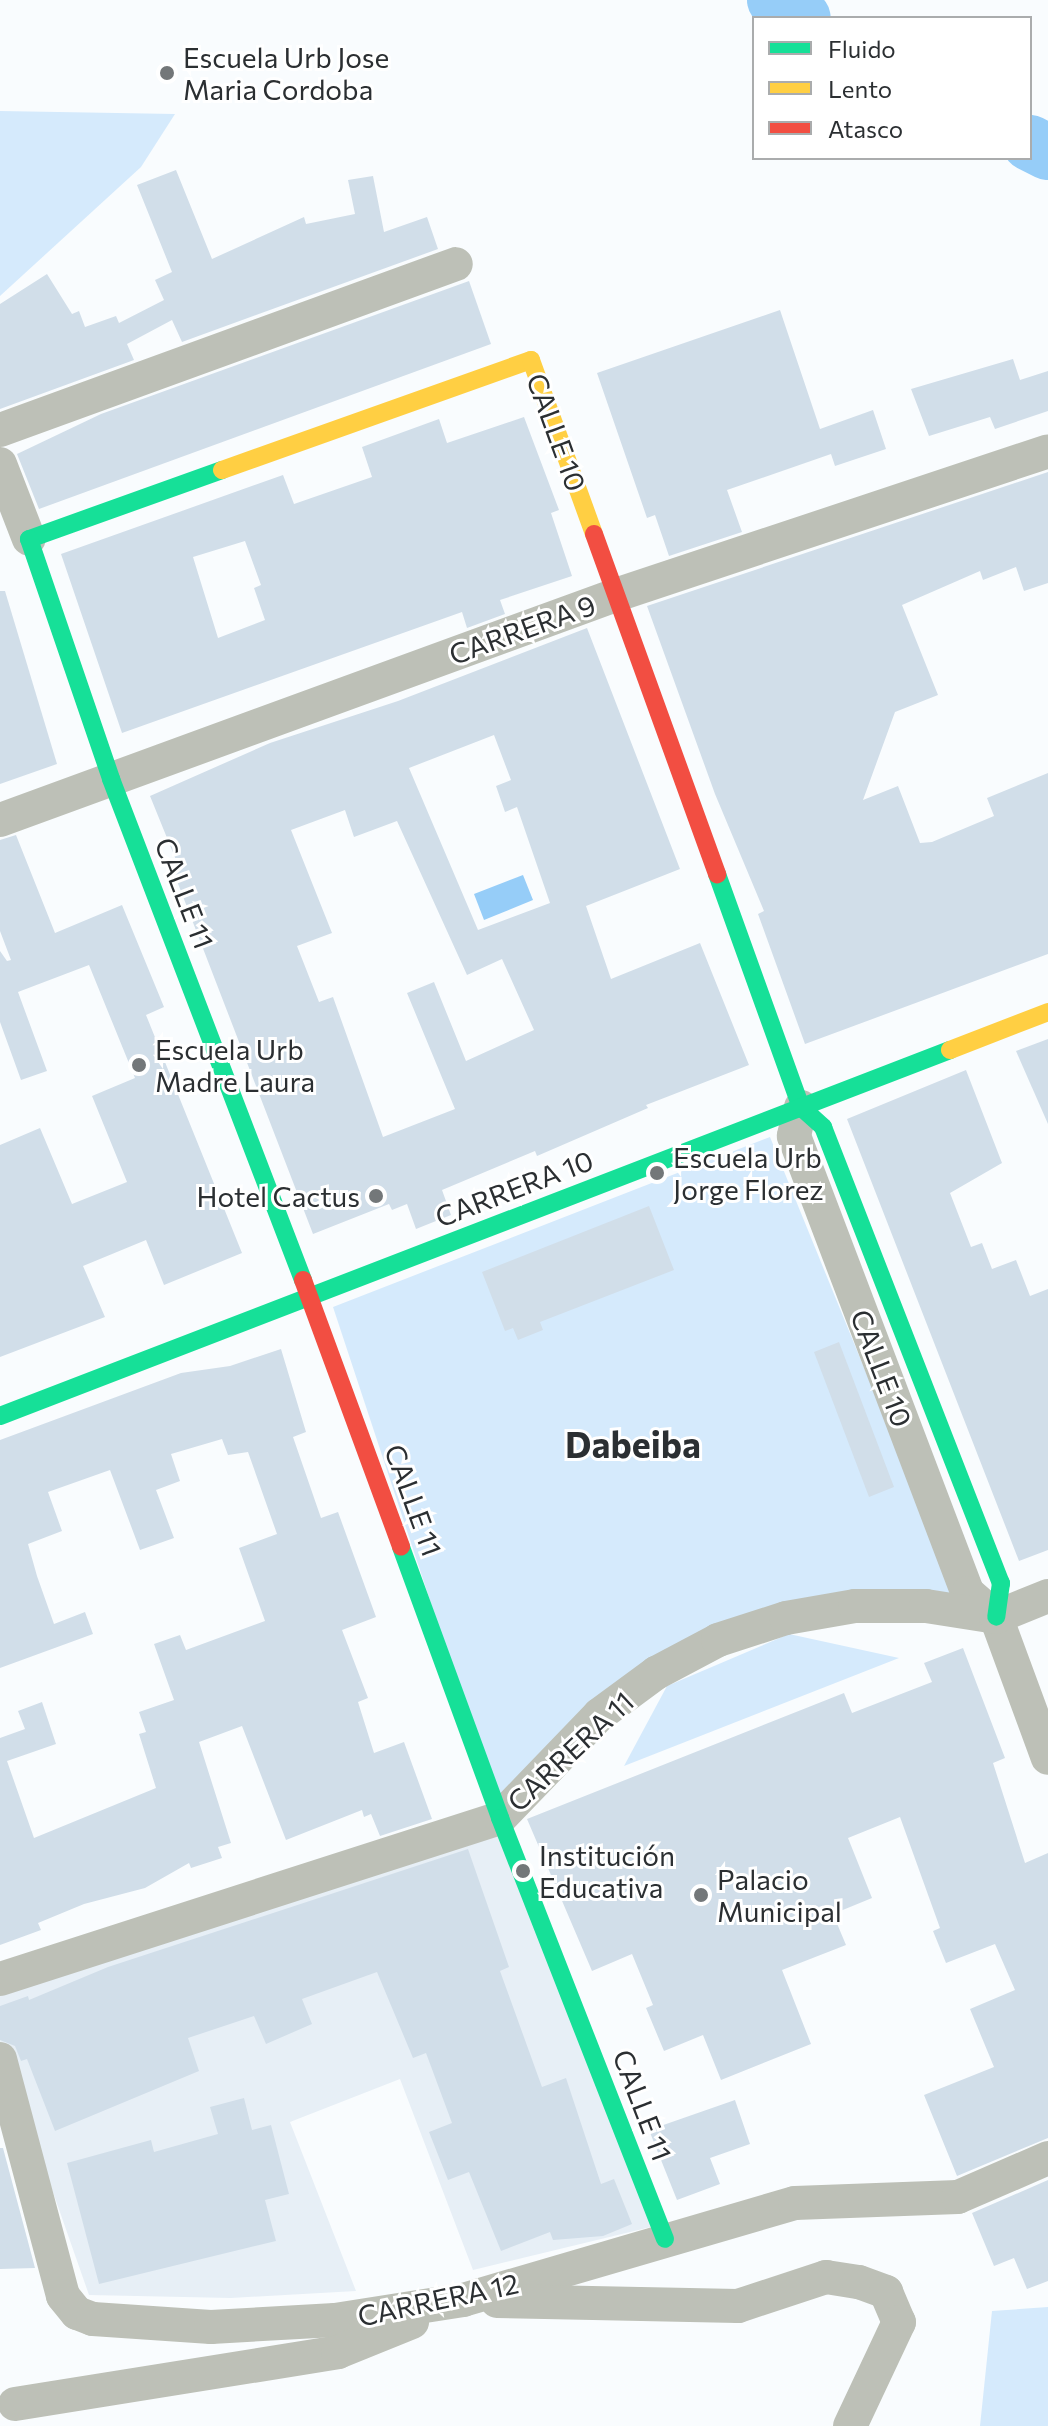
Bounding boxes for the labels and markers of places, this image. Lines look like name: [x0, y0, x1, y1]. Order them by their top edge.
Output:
place label: Escuela Urb Jose Maria Cordoba: [183, 40, 389, 106]
marker: Escuela Urb Jose Maria Cordoba: [158, 64, 176, 82]
place label: Escuela Urb Madre Laura: [155, 1032, 315, 1098]
marker: Escuela Urb Madre Laura: [130, 1056, 148, 1074]
place label: Escuela Urb Jorge Florez: [673, 1140, 823, 1206]
marker: Escuela Urb Jorge Florez: [648, 1164, 666, 1182]
place label: Hotel Cactus: [196, 1179, 360, 1213]
marker: Hotel Cactus: [367, 1187, 385, 1205]
place label: Institución Educativa: [539, 1838, 675, 1904]
marker: Institución Educativa: [514, 1862, 532, 1880]
place label: Palacio Municipal: [717, 1862, 842, 1928]
marker: Palacio Municipal: [692, 1886, 710, 1904]

